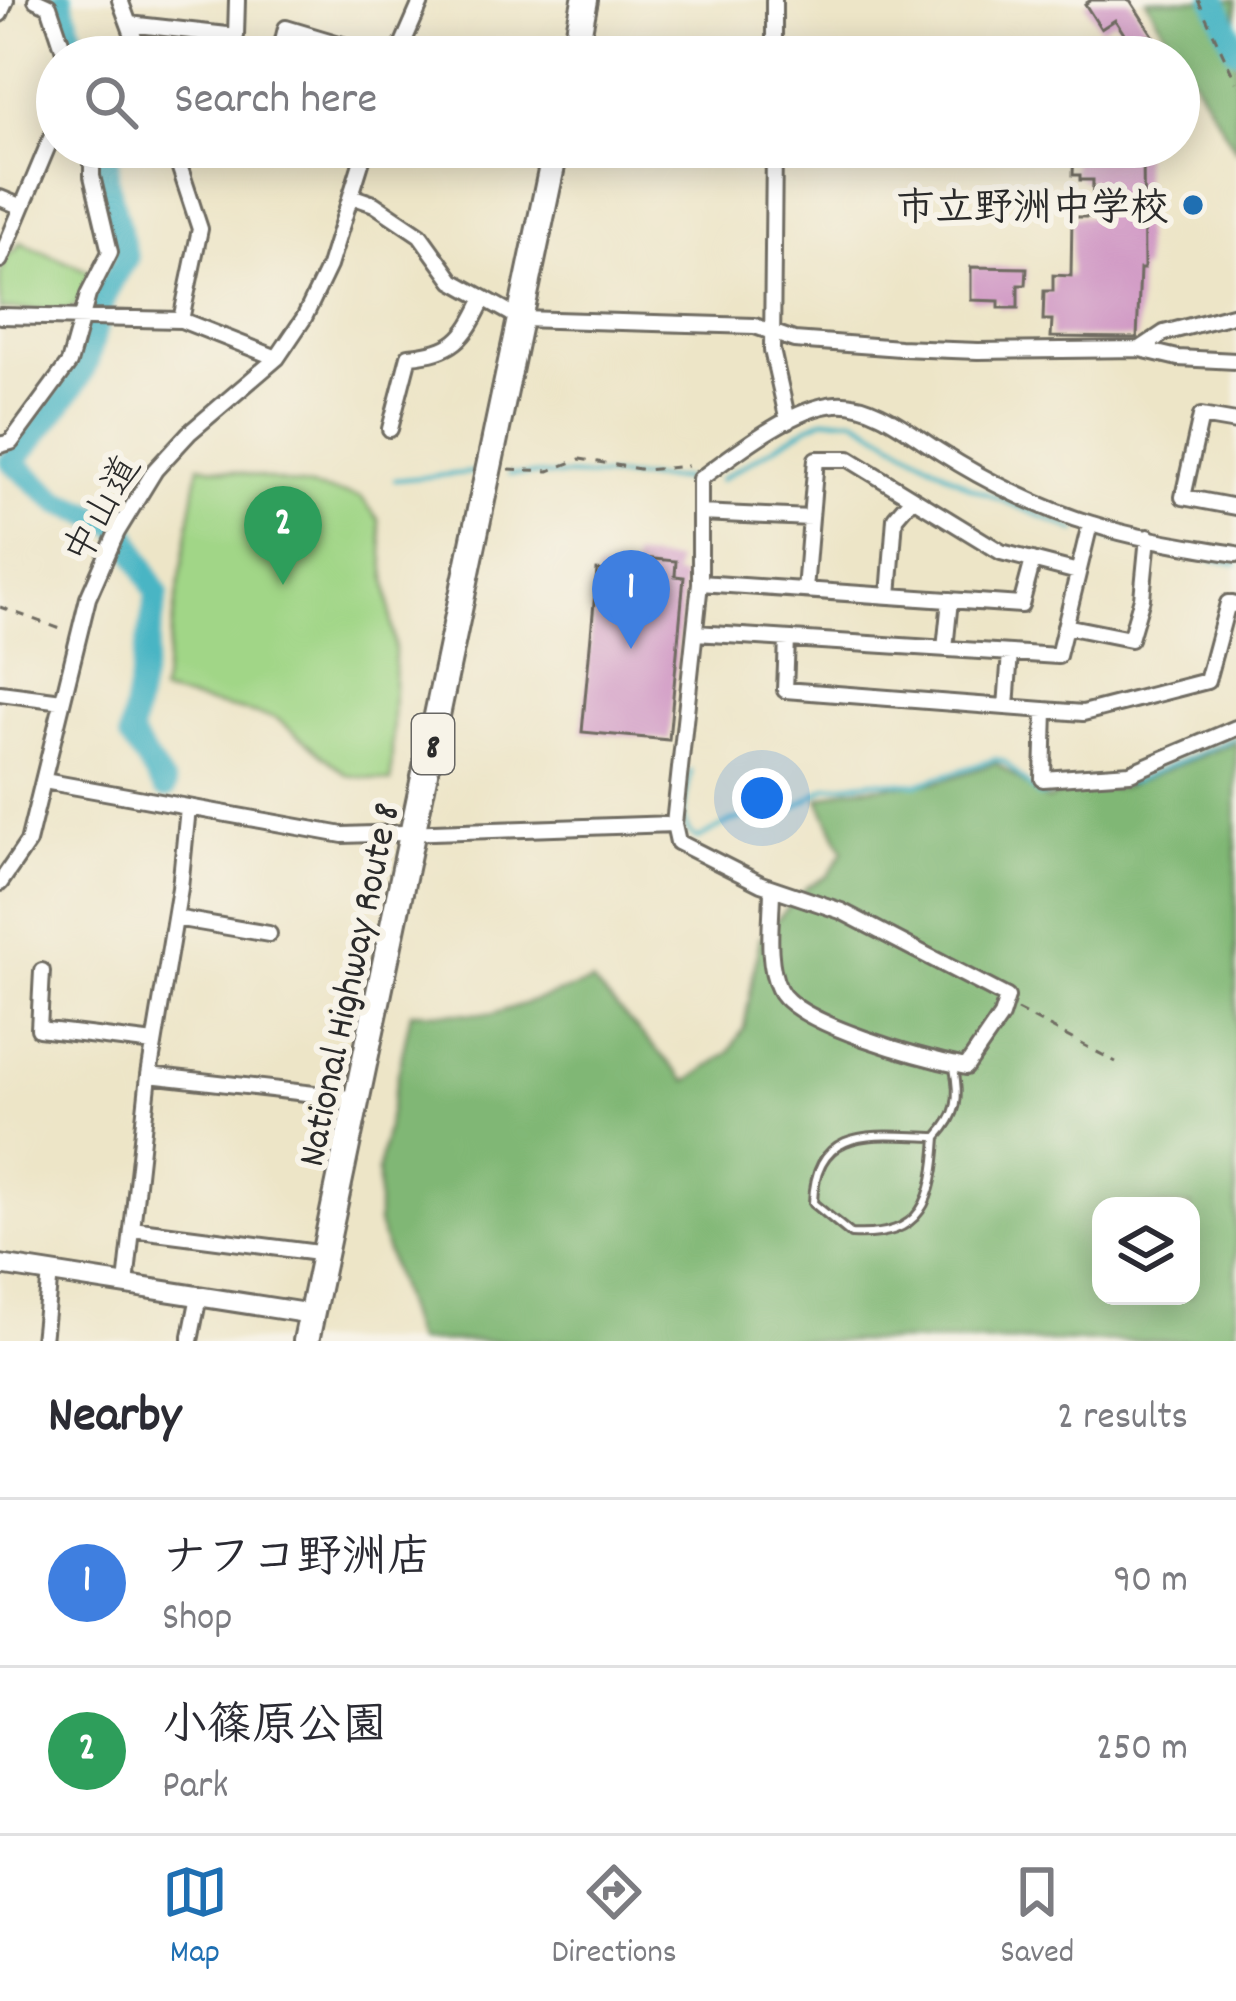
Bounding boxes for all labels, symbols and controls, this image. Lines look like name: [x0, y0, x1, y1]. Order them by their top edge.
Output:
search box: [36, 36, 1200, 168]
icon: search: [78, 69, 144, 135]
text: Search here: [174, 70, 377, 134]
place label: 市立野洲中学校: [896, 184, 1169, 239]
marker: 市立野洲中学校: [1180, 192, 1206, 218]
street label: 中山道: [53, 447, 158, 576]
pin: 2: [244, 486, 322, 585]
pin: 1: [592, 550, 670, 649]
road number: 8: [412, 714, 454, 774]
your location: [732, 768, 792, 828]
street label: National Highway Route 8: [287, 798, 418, 1172]
map controls: [1092, 1197, 1200, 1305]
button: layers: [1092, 1197, 1200, 1305]
text: Nearby: [48, 1383, 181, 1455]
text: 2 results: [1057, 1392, 1188, 1447]
text: ナフコ野洲店: [162, 1529, 432, 1593]
text: 1: [83, 1555, 91, 1610]
text: 90 m: [1113, 1555, 1188, 1610]
text: Shop: [162, 1593, 232, 1648]
text: 小篠原公園: [162, 1697, 387, 1761]
text: 2: [78, 1723, 96, 1778]
text: 250 m: [1096, 1723, 1188, 1778]
text: Park: [162, 1761, 228, 1816]
tab: Map: [162, 1859, 228, 1978]
tab: Directions: [552, 1859, 677, 1978]
tab: Saved: [1000, 1859, 1074, 1978]

